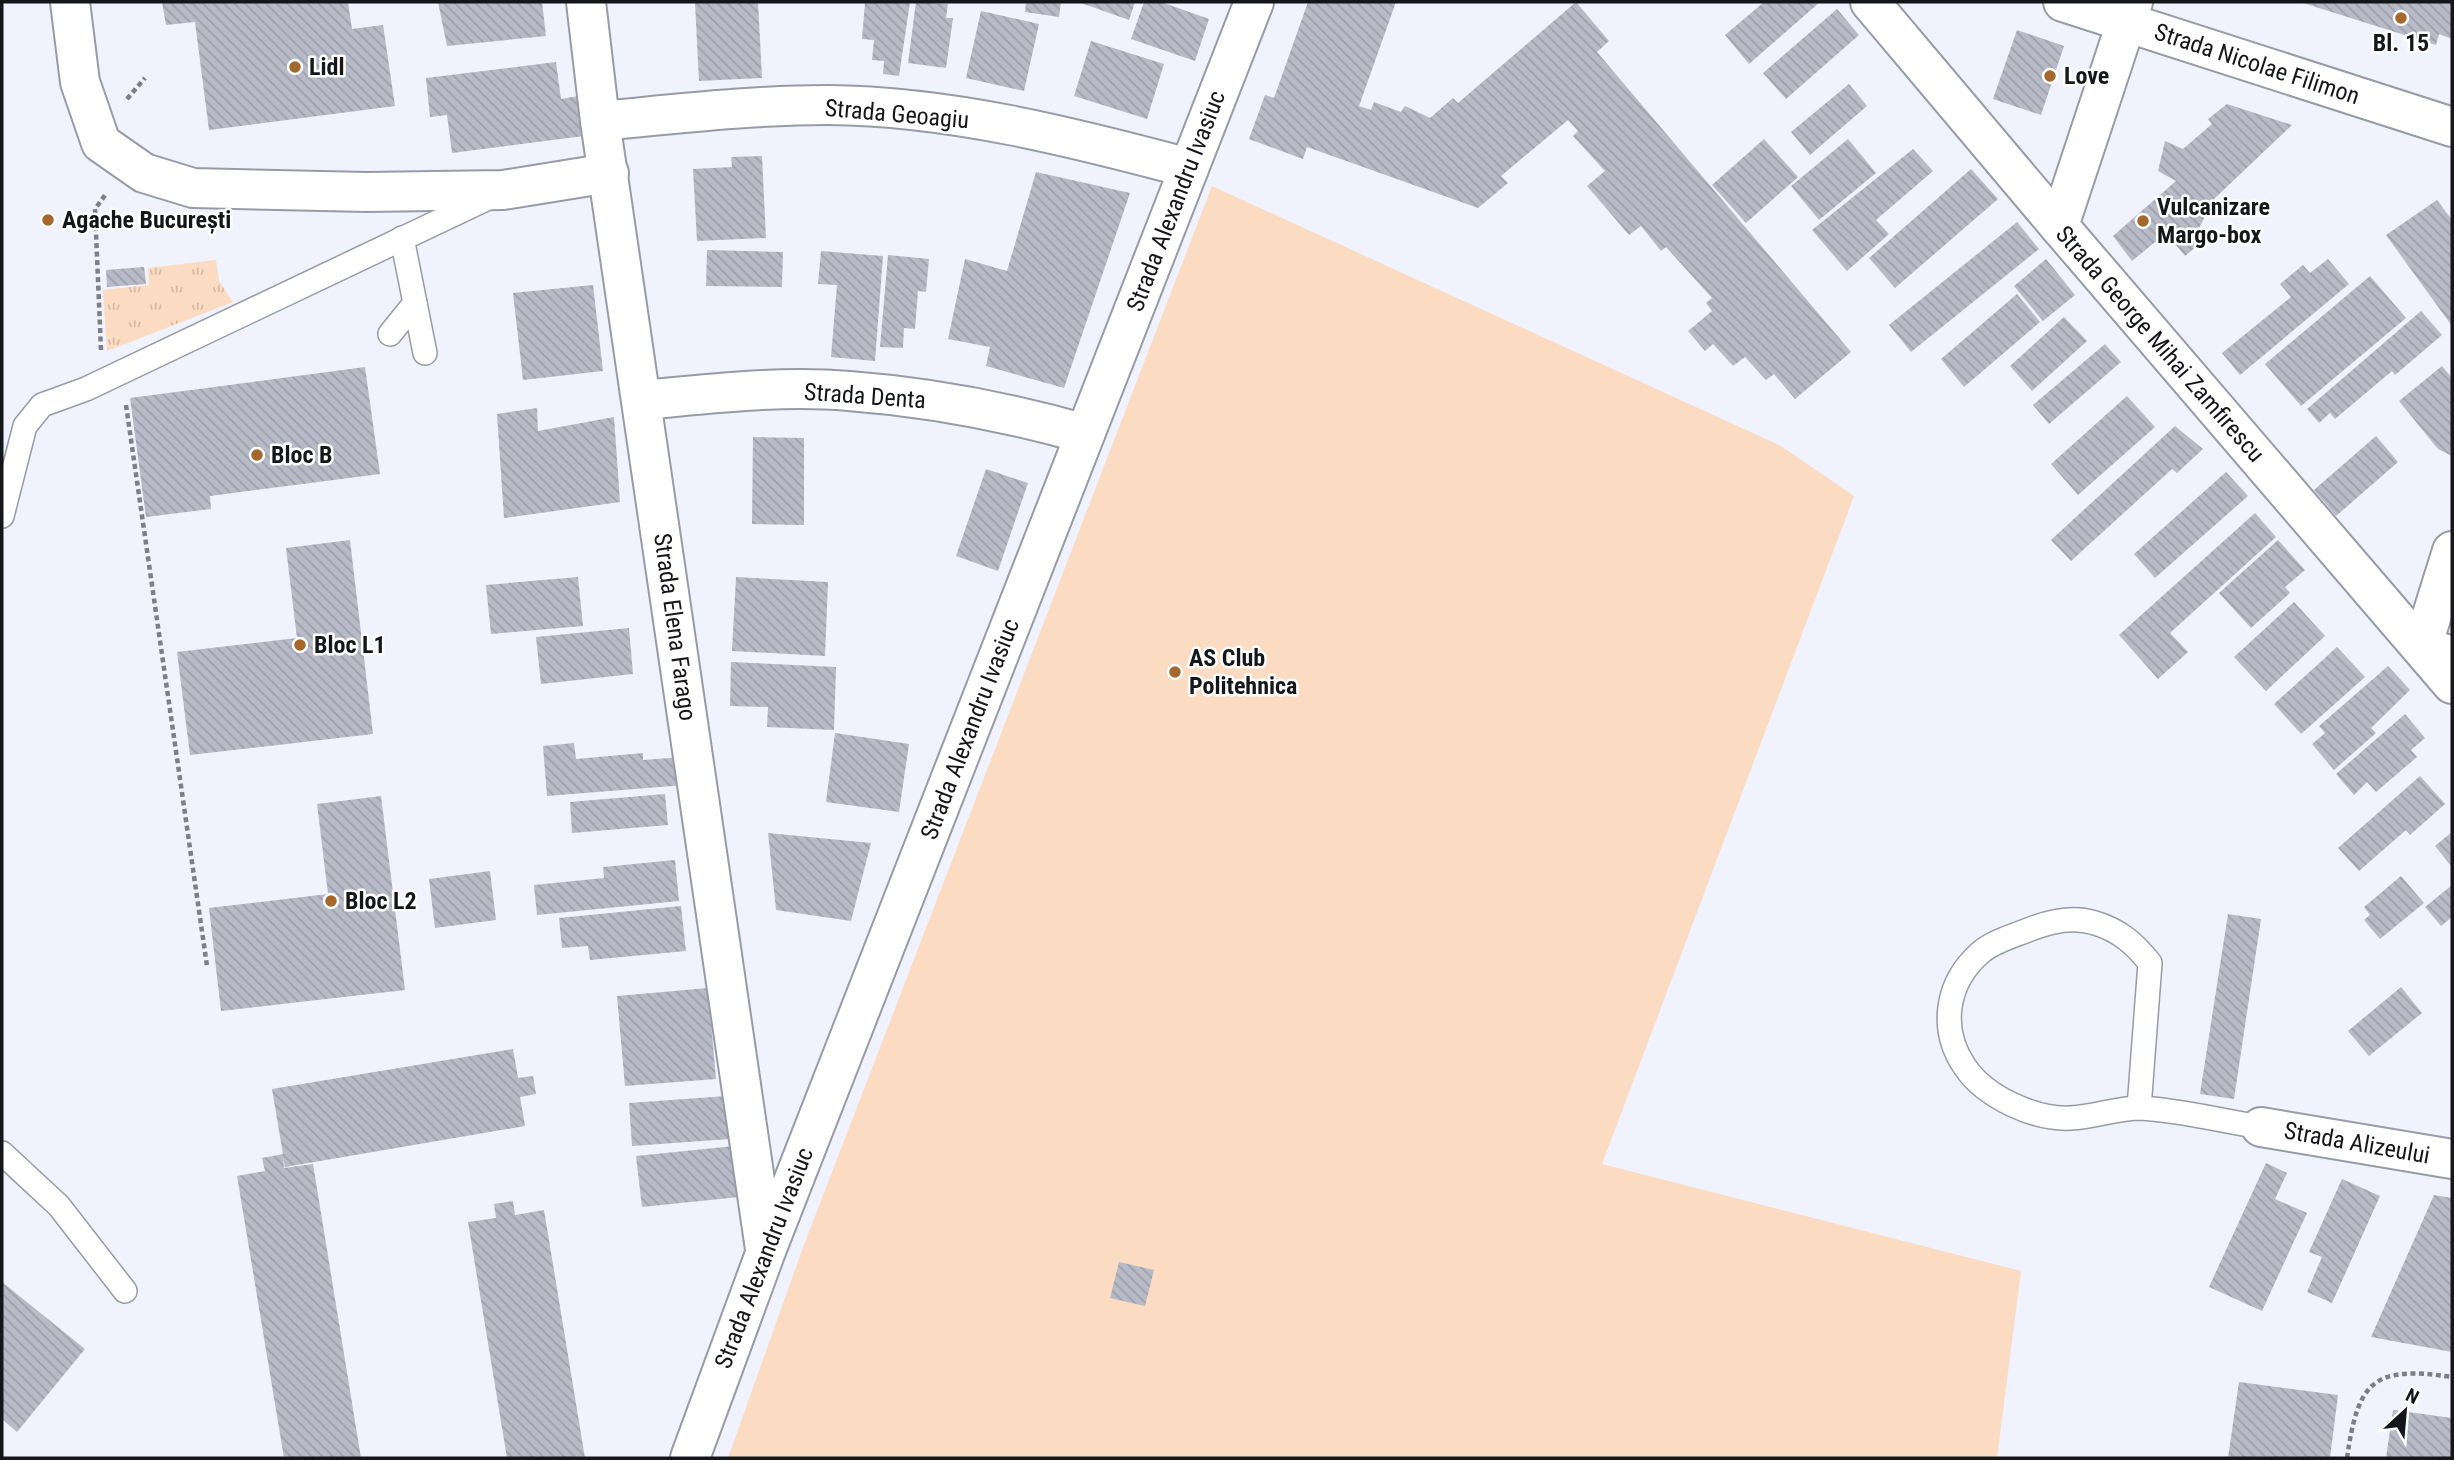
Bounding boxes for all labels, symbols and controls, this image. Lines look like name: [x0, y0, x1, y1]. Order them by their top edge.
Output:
marker: Bl. 15: [2393, 10, 2409, 26]
street label: Strada Nicolae Filimon: [2151, 18, 2363, 110]
place label: Bl. 15: [2373, 29, 2429, 57]
place label: Lidl: [309, 53, 344, 81]
marker: Lidl: [287, 59, 303, 75]
place label: Love: [2064, 62, 2109, 90]
marker: Love: [2042, 68, 2058, 84]
street label: Strada Alexandru Ivasiuc: [1121, 87, 1231, 315]
street label: Strada Geoagiu: [824, 94, 970, 134]
place label: Vulcanizare Margo-box: [2157, 193, 2270, 249]
place label: Agache București: [62, 206, 231, 234]
marker: Agache București: [40, 212, 56, 228]
marker: Vulcanizare Margo-box: [2135, 213, 2151, 229]
street label: Strada George Mihai Zamfirescu: [2050, 220, 2270, 468]
street label: Strada Denta: [803, 378, 927, 414]
place label: Bloc B: [271, 441, 333, 469]
marker: Bloc B: [249, 447, 265, 463]
street label: Strada Elena Farago: [648, 531, 702, 723]
street label: Strada Alexandru Ivasiuc: [915, 615, 1025, 843]
place label: Bloc L1: [314, 631, 386, 659]
marker: Bloc L1: [292, 637, 308, 653]
place label: AS Club Politehnica: [1189, 644, 1297, 700]
marker: AS Club Politehnica: [1167, 664, 1183, 680]
place label: Bloc L2: [345, 887, 417, 915]
marker: Bloc L2: [323, 893, 339, 909]
street label: Strada Alizeului: [2282, 1116, 2432, 1170]
street label: Strada Alexandru Ivasiuc: [709, 1144, 819, 1372]
north arrow: [2370, 1376, 2440, 1446]
text: N: [2402, 1383, 2423, 1409]

